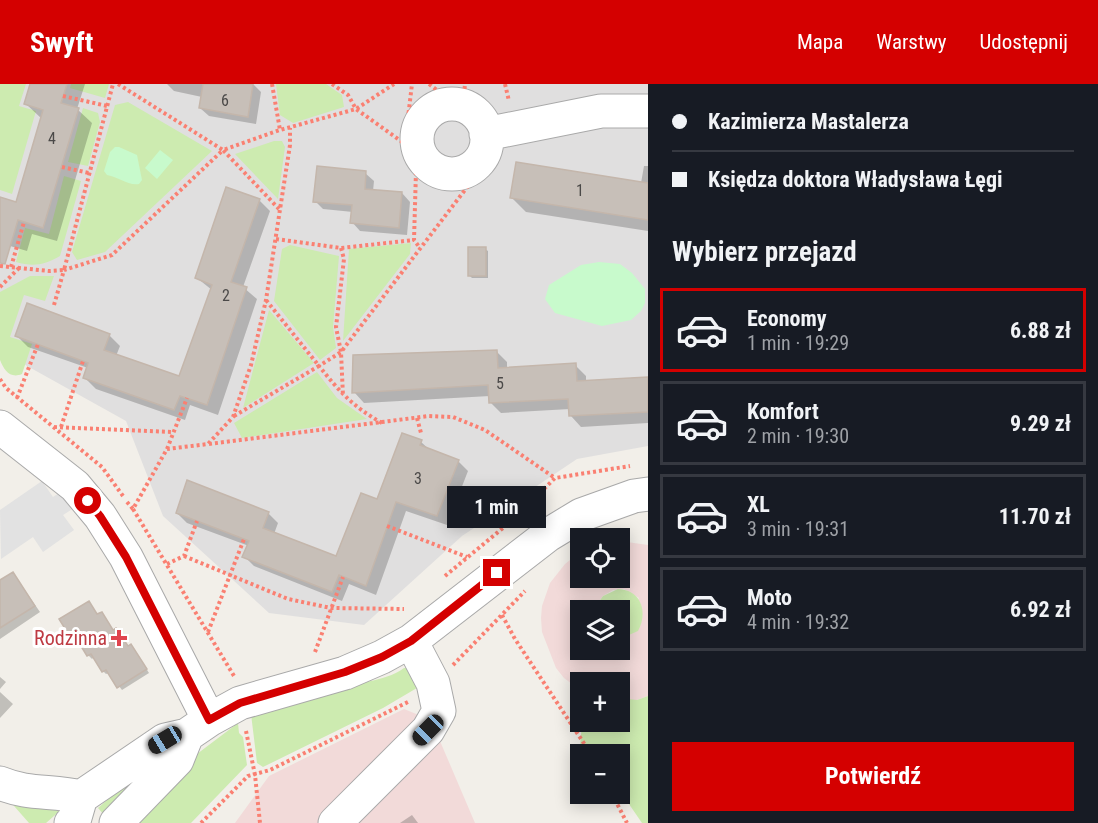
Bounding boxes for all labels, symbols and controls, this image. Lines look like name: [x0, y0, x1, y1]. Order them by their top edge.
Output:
text: Swyft: [30, 26, 93, 59]
text: Mapa: [797, 30, 843, 54]
text: Warstwy: [876, 30, 947, 54]
text: Udostępnij: [980, 30, 1068, 54]
house number: 6: [221, 91, 229, 110]
text: Kazimierza Mastalerza: [708, 109, 909, 134]
house number: 4: [48, 129, 56, 148]
text: Księdza doktora Władysława Łęgi: [708, 167, 1003, 192]
house number: 1: [576, 181, 584, 200]
text: Wybierz przejazd: [672, 236, 857, 268]
house number: 2: [222, 286, 230, 305]
icon: car: [675, 303, 729, 357]
text: Economy: [747, 306, 827, 331]
text: 6.88 zł: [1010, 318, 1071, 343]
text: 1 min · 19:29: [747, 331, 849, 355]
house number: 5: [496, 374, 504, 393]
icon: car: [675, 396, 729, 450]
text: Komfort: [747, 399, 819, 424]
text: 9.29 zł: [1010, 411, 1071, 436]
text: 2 min · 19:30: [747, 424, 849, 448]
house number: 3: [414, 469, 422, 488]
callout: 1 min: [448, 486, 546, 528]
route start: [74, 487, 101, 514]
icon: car: [675, 489, 729, 543]
text: XL: [747, 492, 770, 517]
text: 1 min: [474, 495, 519, 519]
text: 11.70 zł: [999, 504, 1071, 529]
text: 3 min · 19:31: [747, 517, 849, 541]
map controls: [570, 528, 630, 804]
button: locate: [570, 528, 630, 588]
route end: [483, 559, 510, 586]
icon: car: [675, 582, 729, 636]
text: Moto: [747, 585, 792, 610]
text: 6.92 zł: [1010, 597, 1071, 622]
button: layers: [570, 600, 630, 660]
text: 4 min · 19:32: [747, 610, 849, 634]
place label: Rodzinna: [34, 626, 107, 650]
marker: Rodzinna: [112, 631, 126, 645]
button: +: [570, 672, 630, 732]
car: [409, 711, 447, 749]
car: [145, 723, 185, 757]
button: Potwierdź: [672, 742, 1074, 811]
button: −: [570, 744, 630, 804]

